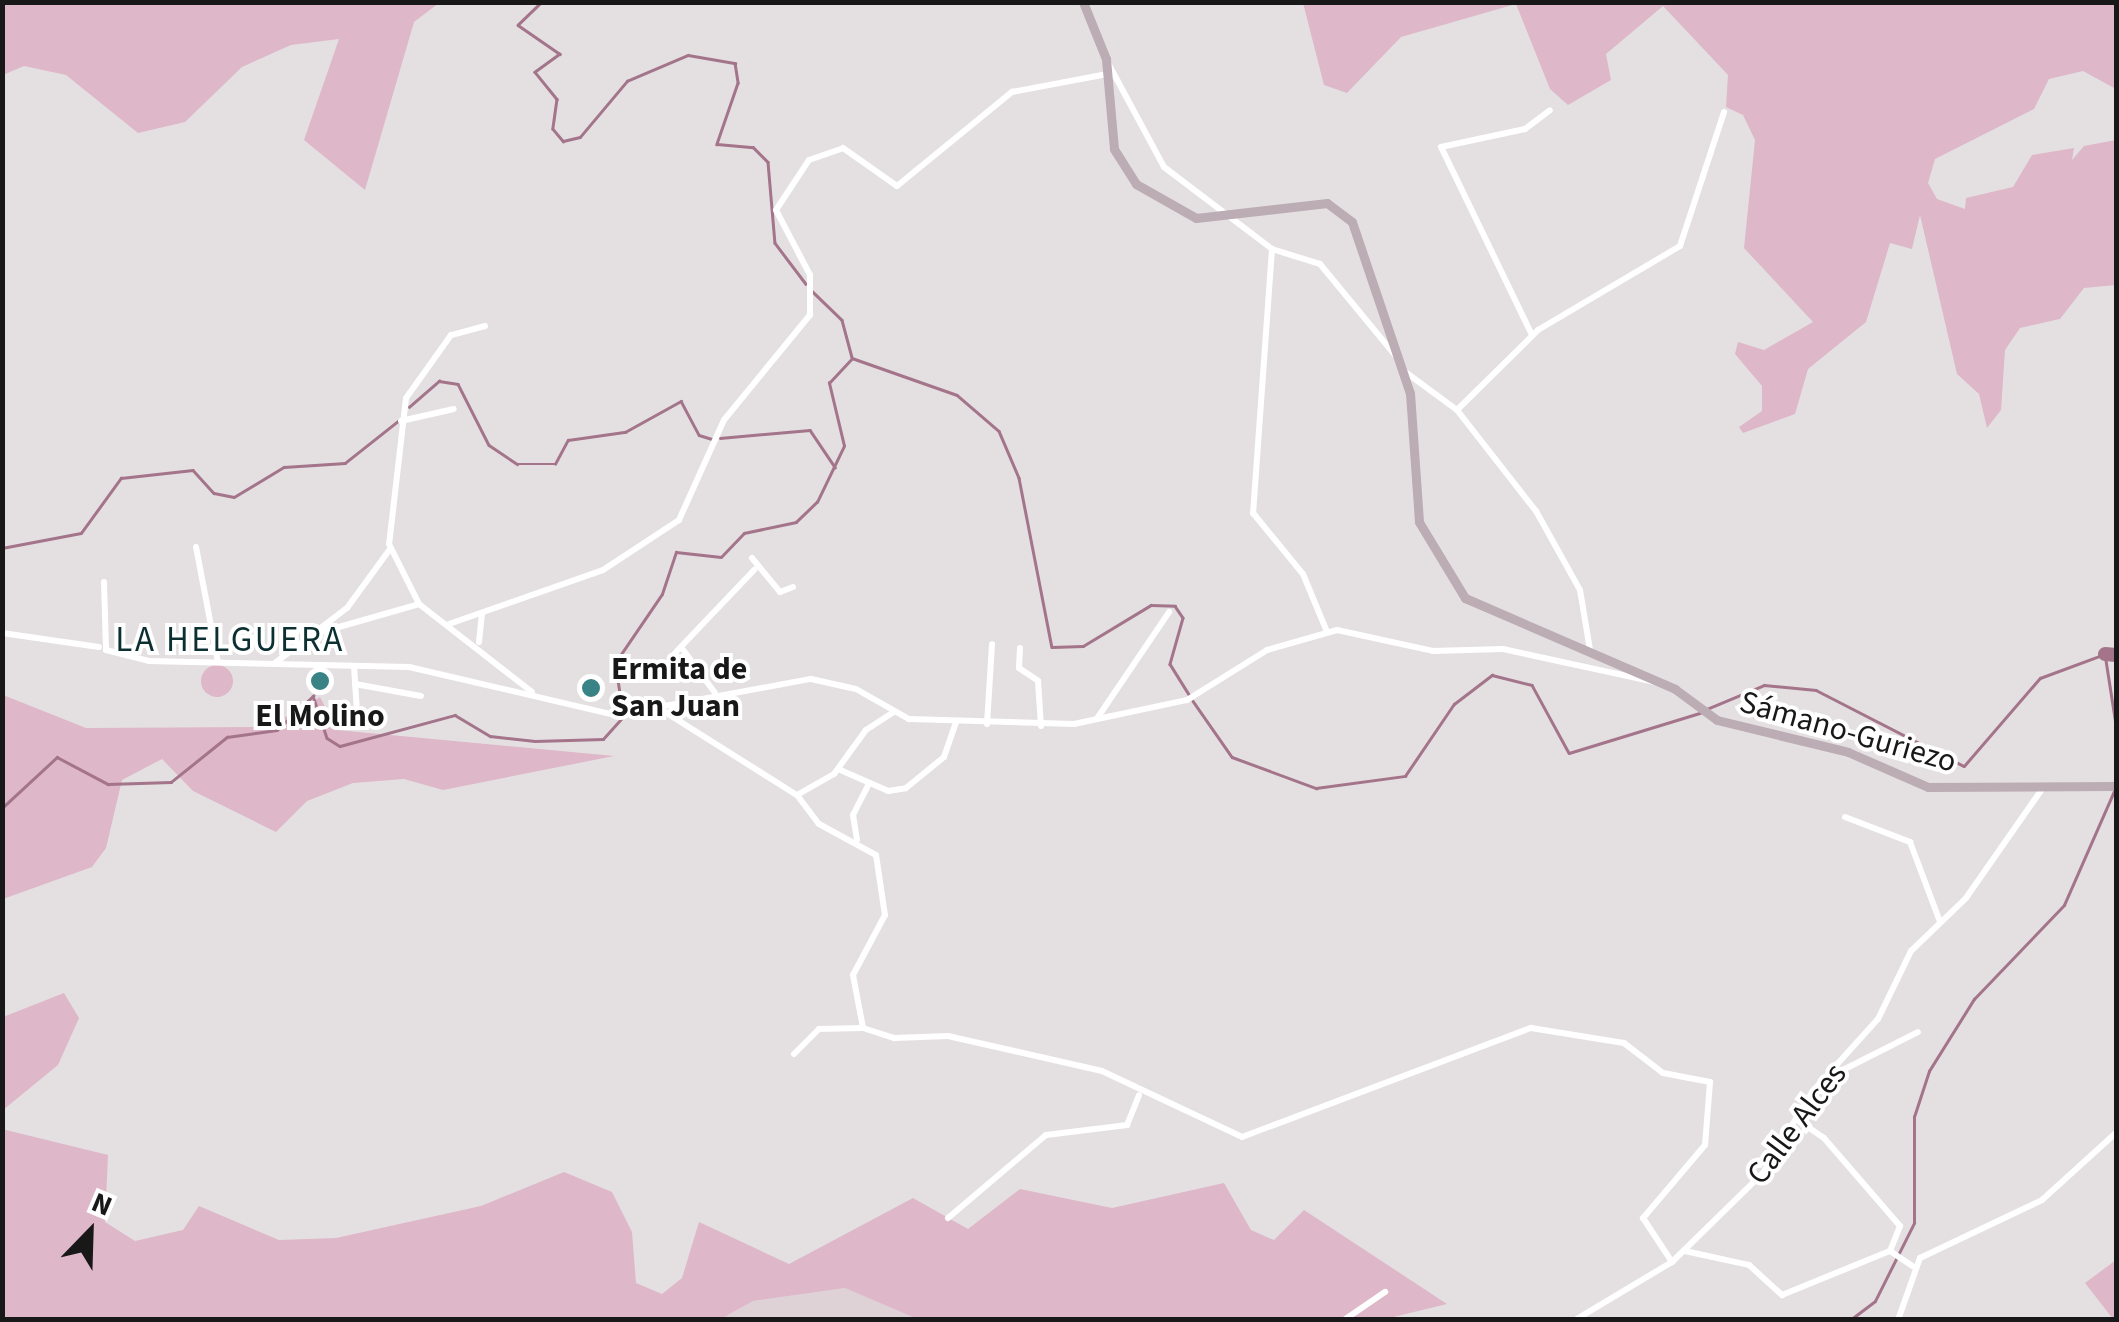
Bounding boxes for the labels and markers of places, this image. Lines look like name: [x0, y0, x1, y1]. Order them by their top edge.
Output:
place label: Ermita de San Juan: [611, 651, 747, 726]
marker: El Molino: [309, 670, 331, 692]
marker: Ermita de San Juan: [580, 677, 602, 699]
place label: El Molino: [255, 697, 385, 735]

